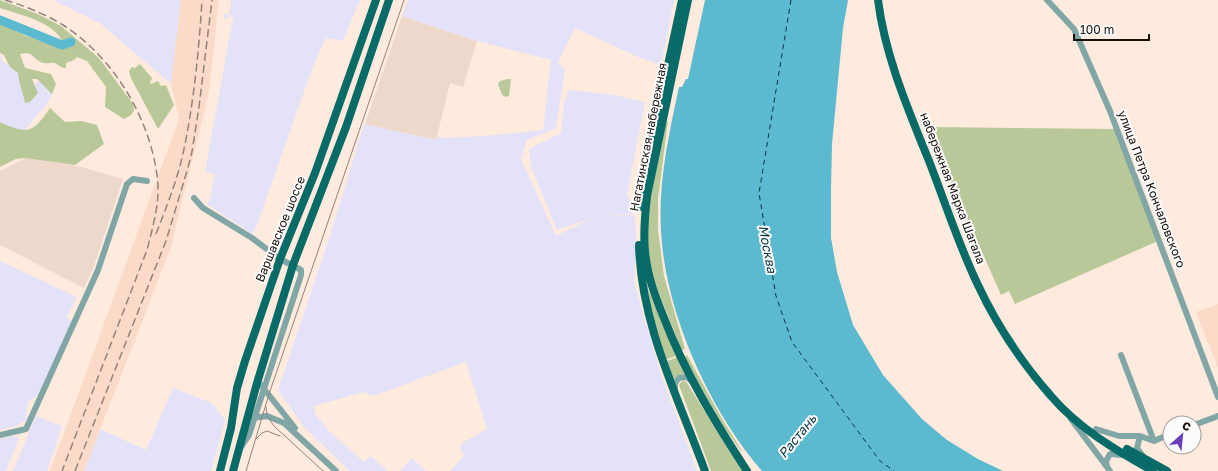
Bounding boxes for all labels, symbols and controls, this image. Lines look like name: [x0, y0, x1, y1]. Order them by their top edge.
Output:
scale bar: [1074, 16, 1149, 42]
text: 100 m: [1080, 22, 1114, 37]
street label: Нагатинская набережная: [626, 61, 670, 213]
street label: улица Петра Кончаловского: [1115, 108, 1189, 270]
street label: набережная Марка Шагала: [917, 110, 989, 266]
street label: Варшавское шоссе: [252, 174, 308, 284]
water label: Москва: [756, 224, 781, 275]
water label: Растань: [775, 410, 820, 461]
north arrow: [1162, 415, 1202, 455]
text: С: [1180, 418, 1193, 433]

